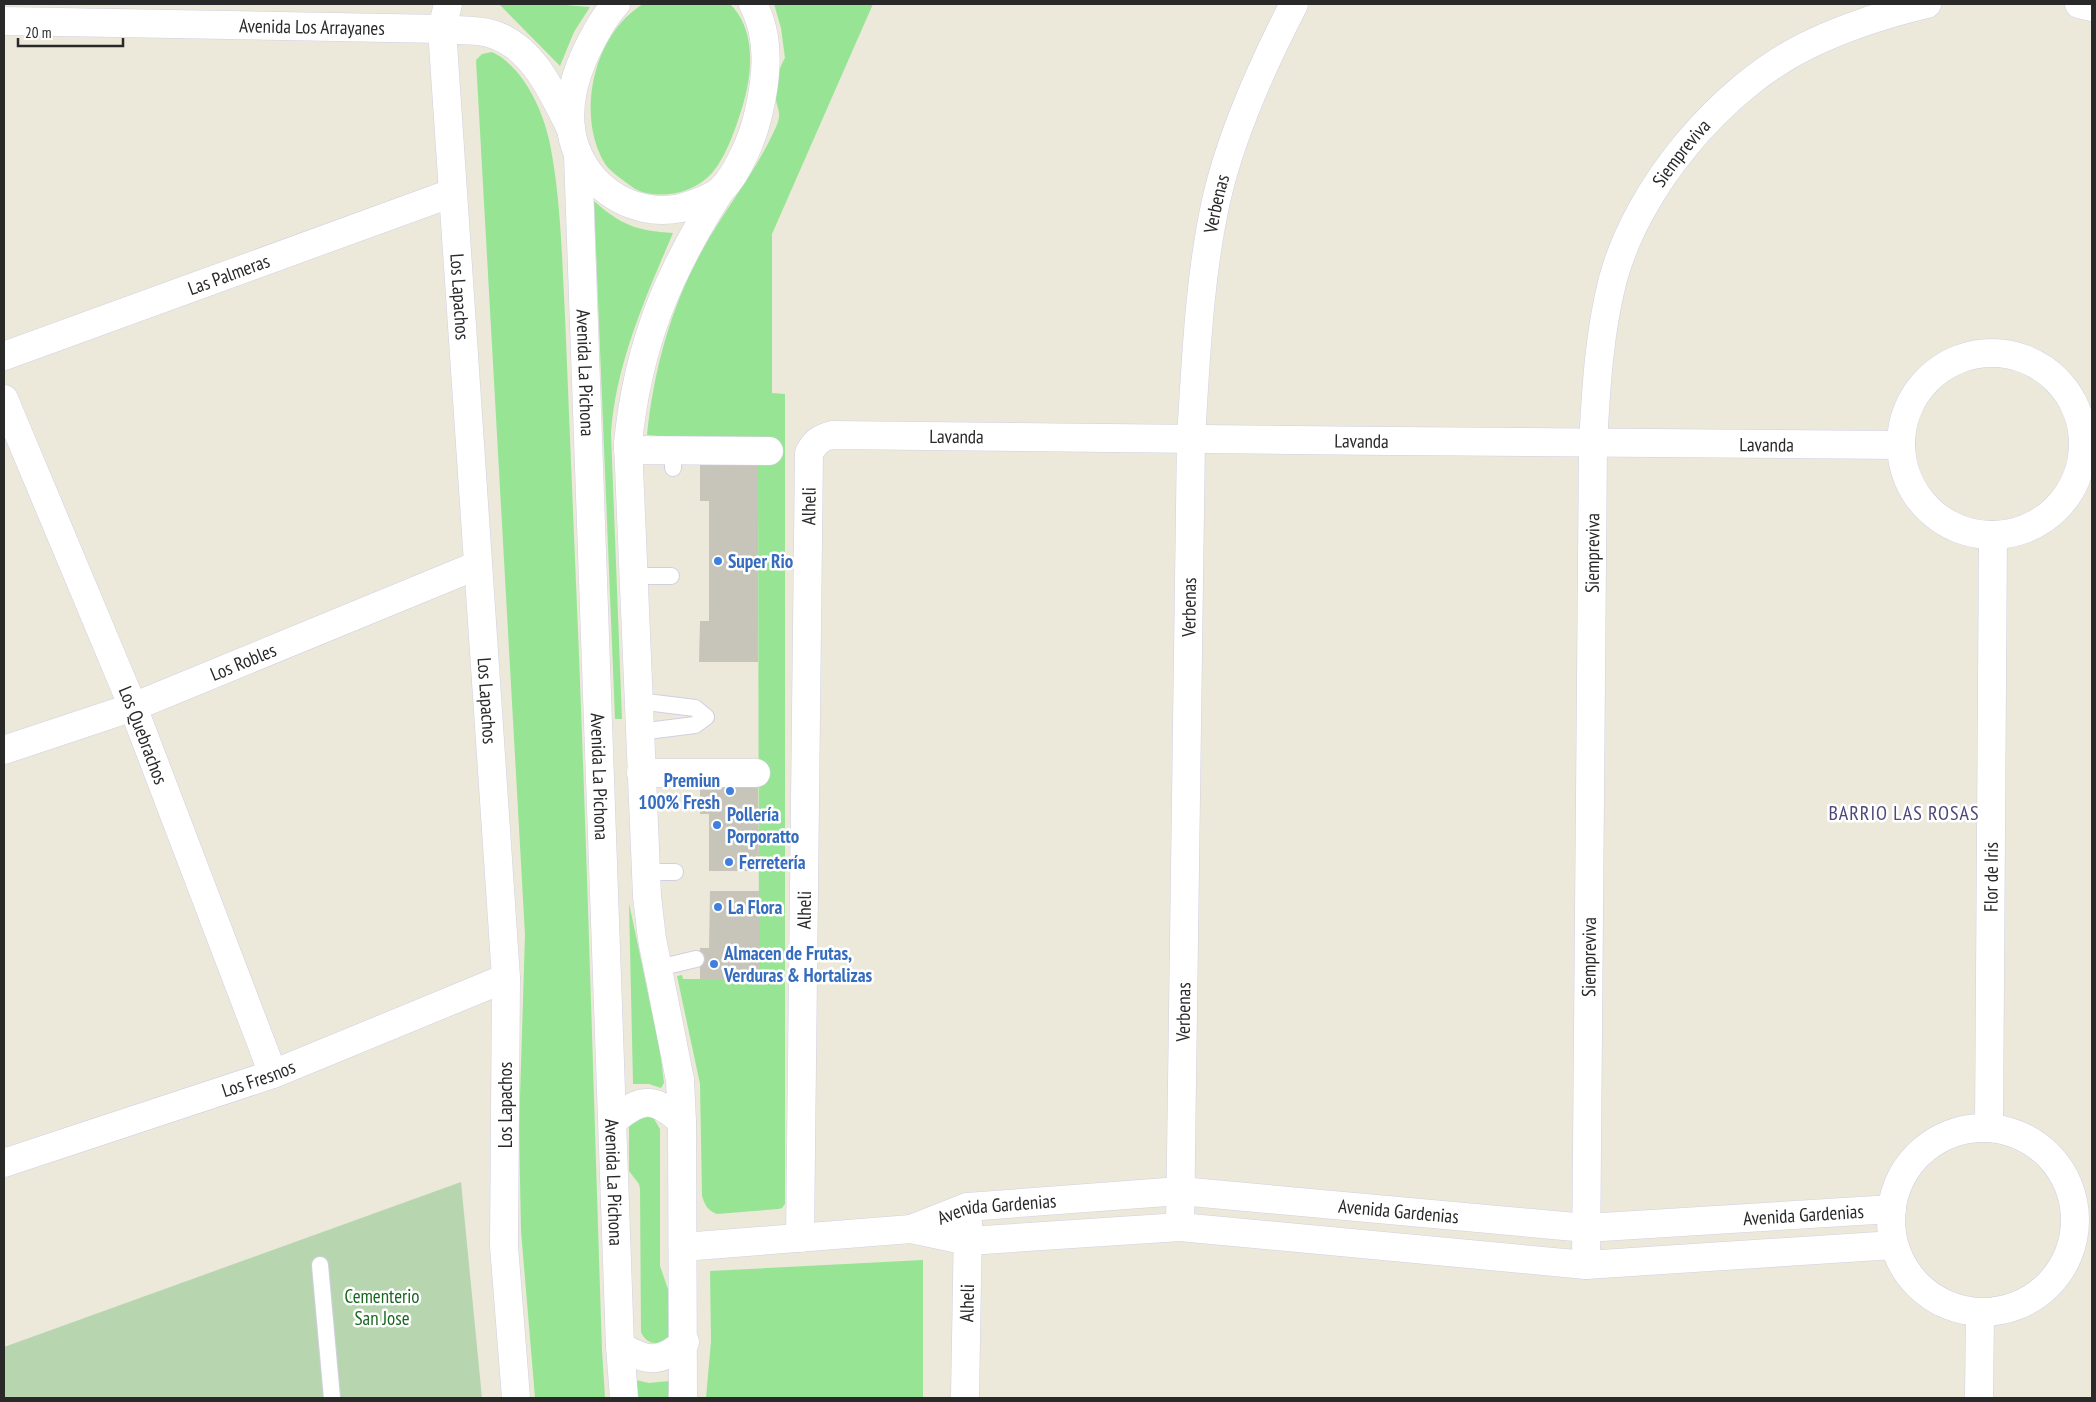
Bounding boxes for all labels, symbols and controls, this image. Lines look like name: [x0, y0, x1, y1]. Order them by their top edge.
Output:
street label: Avenida Los Arrayanes: [239, 13, 385, 40]
scale bar: [18, 15, 122, 47]
text: 20 m: [25, 23, 51, 42]
street label: Siempreviva: [1647, 114, 1715, 191]
street label: Verbenas: [1198, 172, 1234, 236]
street label: Las Palmeras: [184, 248, 273, 300]
street label: Los Lapachos: [445, 253, 475, 341]
street label: Avenida La Pichona: [571, 309, 600, 437]
street label: Lavanda: [929, 424, 984, 448]
street label: Lavanda: [1334, 428, 1389, 453]
street label: Lavanda: [1739, 432, 1794, 457]
street label: Alheli: [796, 487, 821, 525]
street label: Siempreviva: [1580, 513, 1604, 593]
place label: Super Rio: [728, 549, 793, 573]
marker: Super Rio: [712, 555, 724, 567]
street label: Verbenas: [1176, 577, 1201, 638]
street label: Los Robles: [206, 637, 280, 686]
street label: Los Lapachos: [472, 657, 502, 745]
street label: Los Quebrachos: [114, 683, 173, 788]
street label: Avenida La Pichona: [586, 713, 614, 841]
place label: Premiun 100% Fresh: [638, 768, 720, 814]
marker: Premiun 100% Fresh: [724, 785, 736, 797]
district label: BARRIO LAS ROSAS: [1828, 800, 1980, 826]
place label: Pollería Porporatto: [727, 802, 799, 848]
marker: Pollería Porporatto: [711, 819, 723, 831]
street label: Flor de Iris: [1978, 842, 2003, 912]
place label: Ferretería: [739, 850, 806, 874]
marker: Ferretería: [723, 856, 735, 868]
street label: Alheli: [792, 891, 816, 929]
place label: La Flora: [728, 895, 782, 919]
marker: La Flora: [712, 901, 724, 913]
street label: Siempreviva: [1576, 917, 1601, 997]
place label: Almacen de Frutas, Verduras & Hortalizas: [723, 941, 873, 987]
marker: Almacen de Frutas, Verduras & Hortalizas: [708, 958, 720, 970]
street label: Verbenas: [1171, 982, 1195, 1043]
street label: Los Fresnos: [219, 1054, 299, 1102]
street label: Los Lapachos: [493, 1062, 517, 1148]
street label: Avenida La Pichona: [600, 1118, 628, 1246]
street label: Avenida Gardenias: [934, 1188, 1057, 1230]
street label: Avenida Gardenias: [1337, 1193, 1460, 1228]
street label: Avenida Gardenias: [1742, 1199, 1864, 1230]
park label: Cementerio San Jose: [344, 1284, 420, 1330]
street label: Alheli: [954, 1284, 979, 1322]

